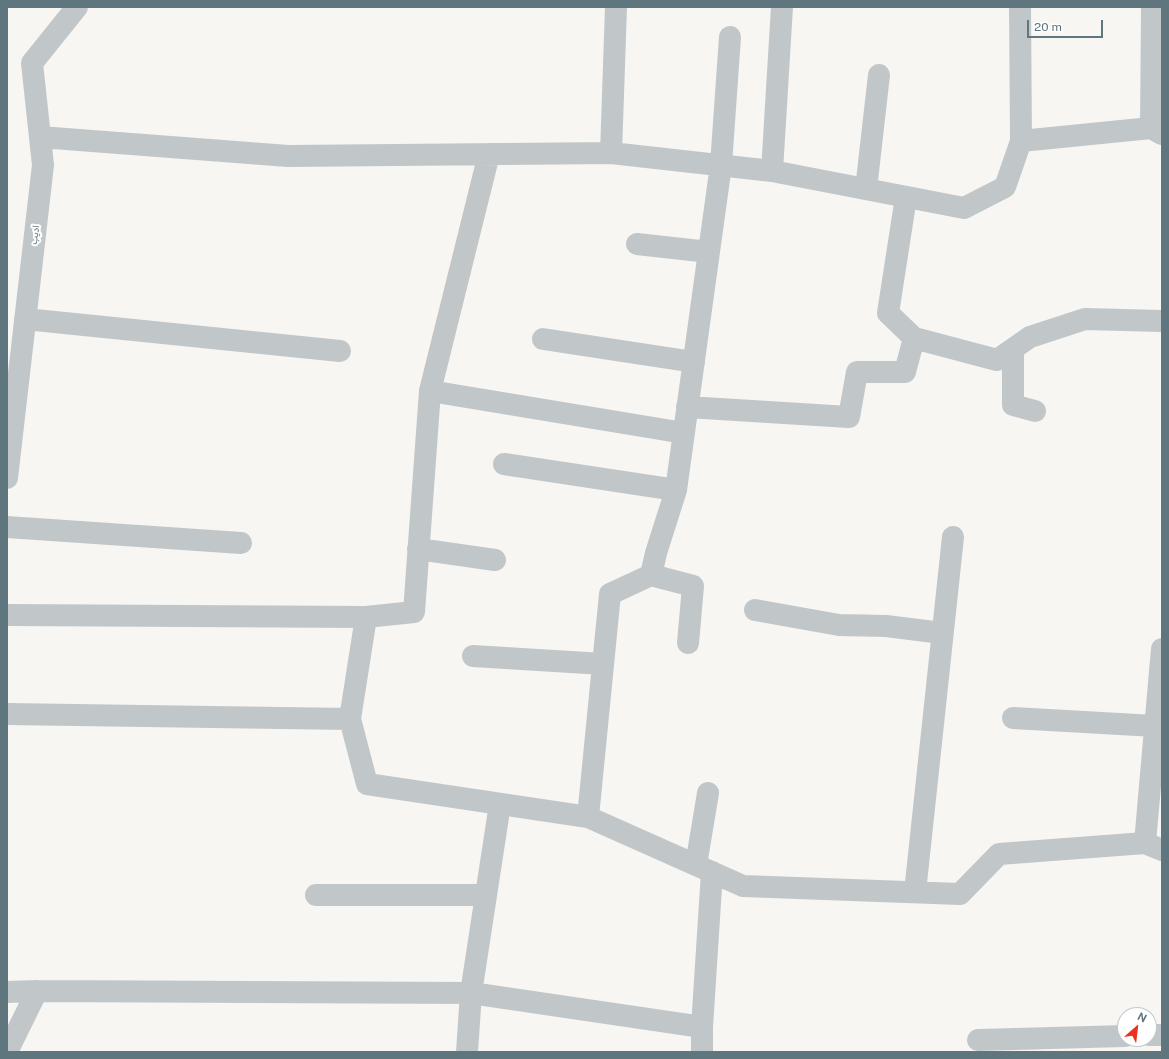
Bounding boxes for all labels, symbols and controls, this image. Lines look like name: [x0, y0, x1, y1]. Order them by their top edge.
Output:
scale bar: [1029, 12, 1105, 38]
text: 20 m: [1034, 20, 1062, 34]
street label: ادیب: [28, 225, 42, 245]
north arrow: [1117, 1007, 1157, 1047]
text: N: [1136, 1010, 1149, 1025]

